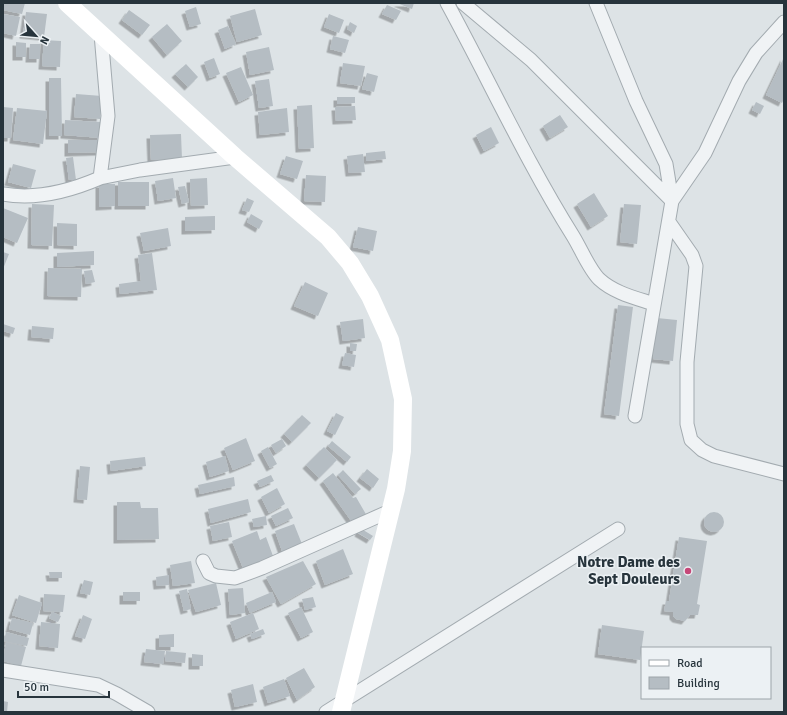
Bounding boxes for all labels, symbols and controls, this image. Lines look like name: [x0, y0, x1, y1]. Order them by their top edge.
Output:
north arrow: [16, 16, 56, 56]
text: N: [37, 34, 52, 47]
place label: Notre Dame des Sept Douleurs: [577, 553, 680, 588]
marker: Notre Dame des Sept Douleurs: [683, 566, 693, 576]
legend: [641, 647, 771, 699]
text: Road: [677, 656, 703, 671]
scale bar: [18, 673, 109, 699]
text: Building: [677, 676, 720, 691]
text: 50 m: [24, 680, 49, 695]

